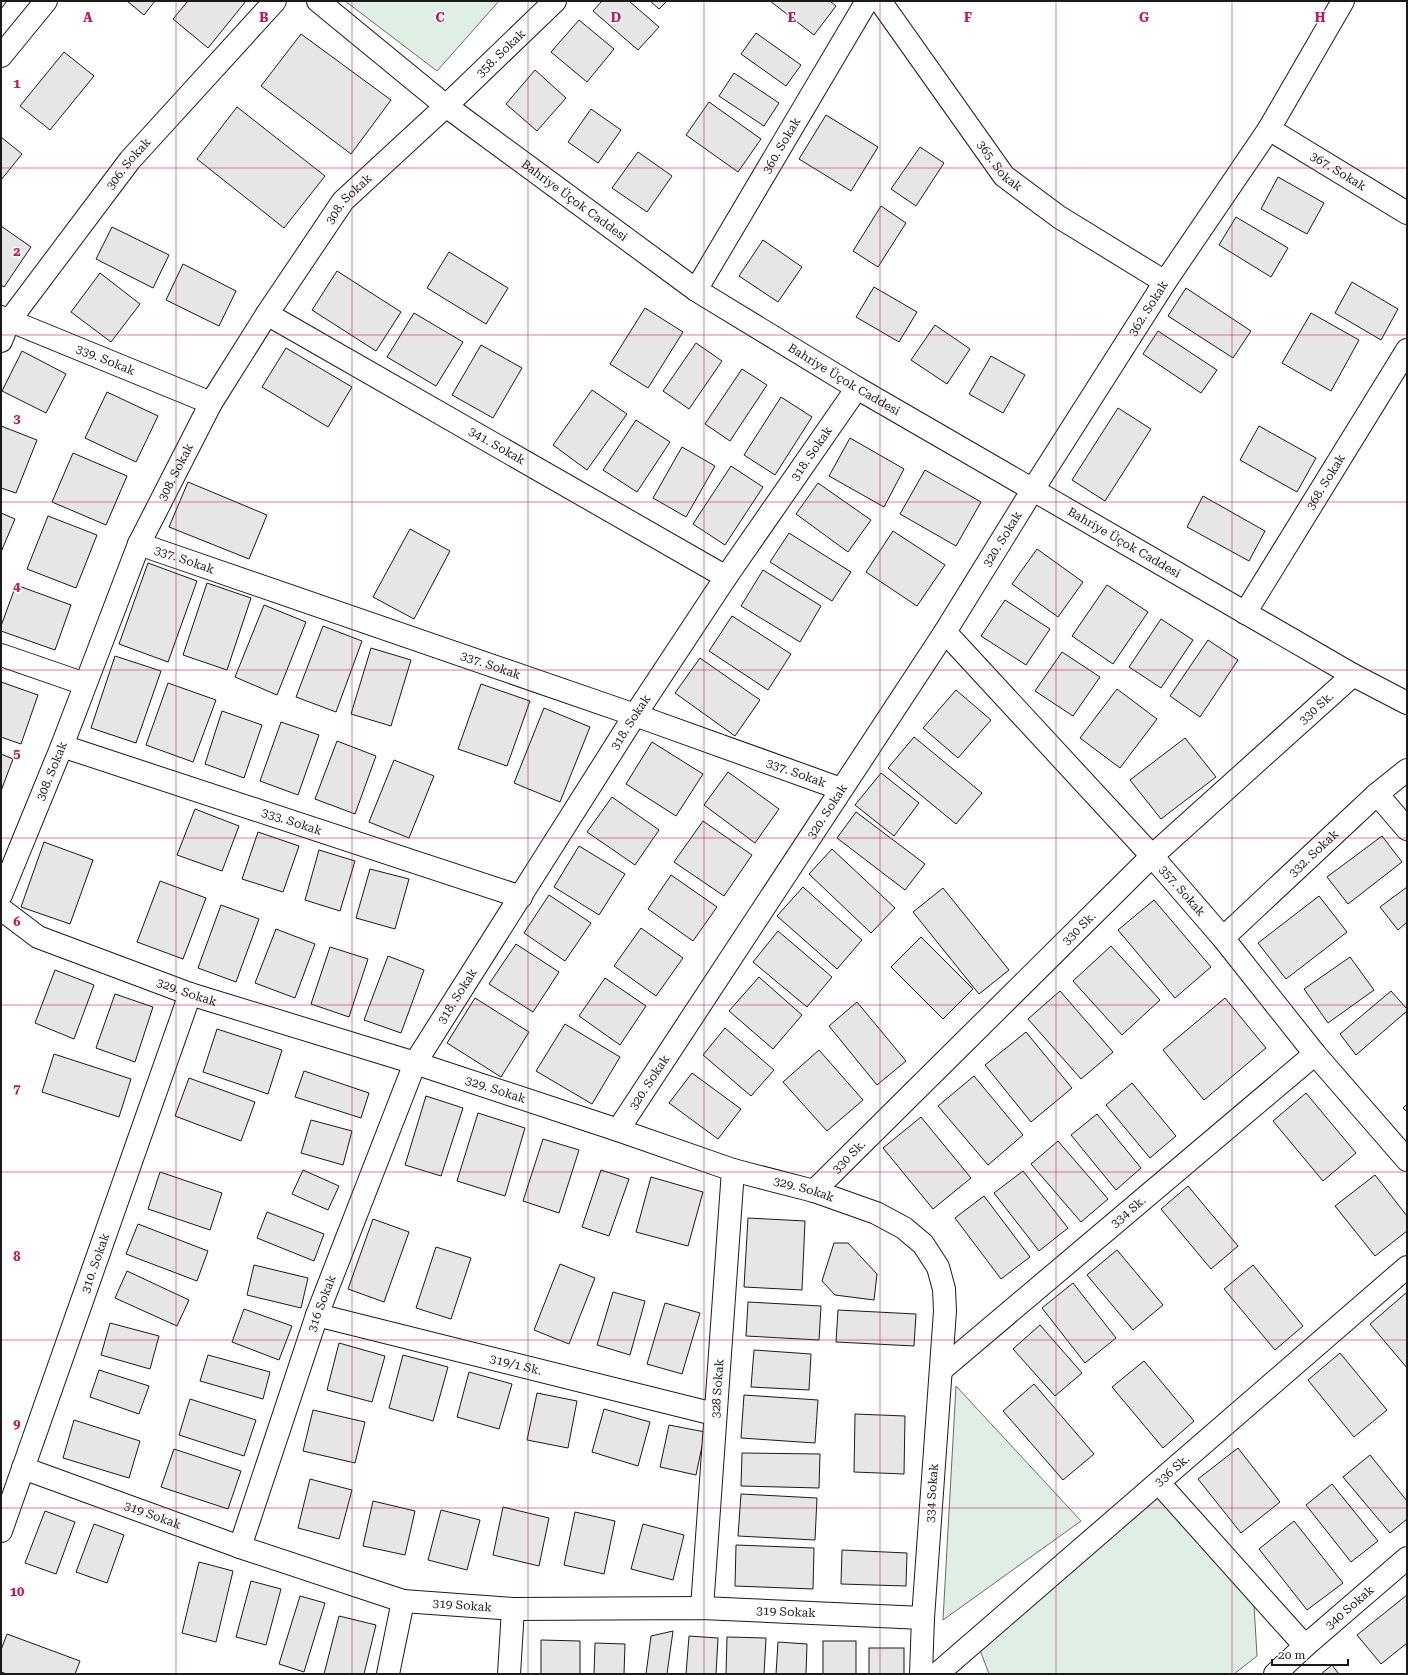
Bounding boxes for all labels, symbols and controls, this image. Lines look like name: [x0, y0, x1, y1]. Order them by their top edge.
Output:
text: A: [83, 10, 93, 25]
text: B: [259, 10, 269, 25]
text: C: [435, 10, 445, 25]
text: D: [611, 10, 621, 25]
text: E: [788, 10, 796, 25]
text: F: [964, 10, 972, 25]
text: G: [1139, 10, 1149, 25]
text: H: [1315, 10, 1326, 25]
street label: 358. Sokak: [473, 26, 528, 80]
text: 1: [13, 76, 21, 91]
street label: 360. Sokak: [760, 115, 804, 176]
street label: 306. Sokak: [103, 135, 154, 192]
street label: 365. Sokak: [974, 138, 1025, 194]
street label: 367. Sokak: [1308, 149, 1369, 194]
street label: Bahriye Üçok Caddesi: [519, 157, 630, 244]
street label: 308. Sokak: [323, 171, 375, 227]
text: 2: [13, 244, 21, 259]
street label: 362. Sokak: [1126, 278, 1171, 339]
street label: 339. Sokak: [74, 341, 138, 378]
street label: Bahriye Üçok Caddesi: [785, 341, 903, 418]
text: 3: [13, 411, 21, 426]
street label: 341. Sokak: [466, 424, 528, 468]
street label: 318. Sokak: [788, 424, 835, 483]
street label: 308. Sokak: [155, 441, 196, 503]
street label: 368. Sokak: [1303, 451, 1348, 512]
street label: Bahriye Üçok Caddesi: [1065, 504, 1183, 581]
street label: 320. Sokak: [980, 508, 1025, 569]
street label: 337. Sokak: [152, 543, 217, 577]
text: 4: [13, 579, 21, 594]
street label: 337. Sokak: [459, 648, 523, 682]
street label: 330 Sk.: [1296, 689, 1336, 727]
street label: 318. Sokak: [608, 692, 654, 752]
street label: 308. Sokak: [33, 739, 70, 803]
text: 5: [13, 746, 21, 761]
street label: 337. Sokak: [764, 756, 829, 790]
street label: 320. Sokak: [804, 781, 850, 842]
street label: 333. Sokak: [260, 805, 324, 838]
street label: 332. Sokak: [1286, 827, 1342, 880]
street label: 357. Sokak: [1156, 862, 1208, 919]
street label: 330 Sk.: [1059, 909, 1099, 948]
text: 6: [13, 914, 21, 929]
street label: 318. Sokak: [435, 966, 480, 1026]
street label: 329. Sokak: [155, 975, 219, 1009]
street label: 320. Sokak: [626, 1052, 673, 1112]
street label: 329. Sokak: [464, 1073, 528, 1106]
text: 7: [13, 1081, 21, 1096]
street label: 330 Sk.: [829, 1137, 868, 1176]
street label: 329. Sokak: [772, 1174, 837, 1205]
street label: 334 Sk.: [1108, 1193, 1148, 1231]
street label: 310. Sokak: [78, 1231, 112, 1295]
text: 8: [13, 1249, 21, 1264]
street label: 316 Sokak: [305, 1273, 339, 1334]
street label: 319/1 Sk.: [488, 1351, 543, 1378]
street label: 328 Sokak: [708, 1358, 727, 1419]
text: 9: [13, 1416, 21, 1431]
street label: 336 Sk.: [1152, 1452, 1192, 1489]
street label: 334 Sokak: [923, 1462, 941, 1523]
street label: 319 Sokak: [122, 1498, 183, 1532]
street label: 340 Sokak: [1323, 1582, 1377, 1632]
text: 10: [10, 1584, 24, 1599]
street label: 319 Sokak: [432, 1596, 493, 1614]
street label: 319 Sokak: [756, 1603, 816, 1620]
scale bar: [1272, 1641, 1348, 1667]
text: 20 m: [1278, 1648, 1305, 1662]

